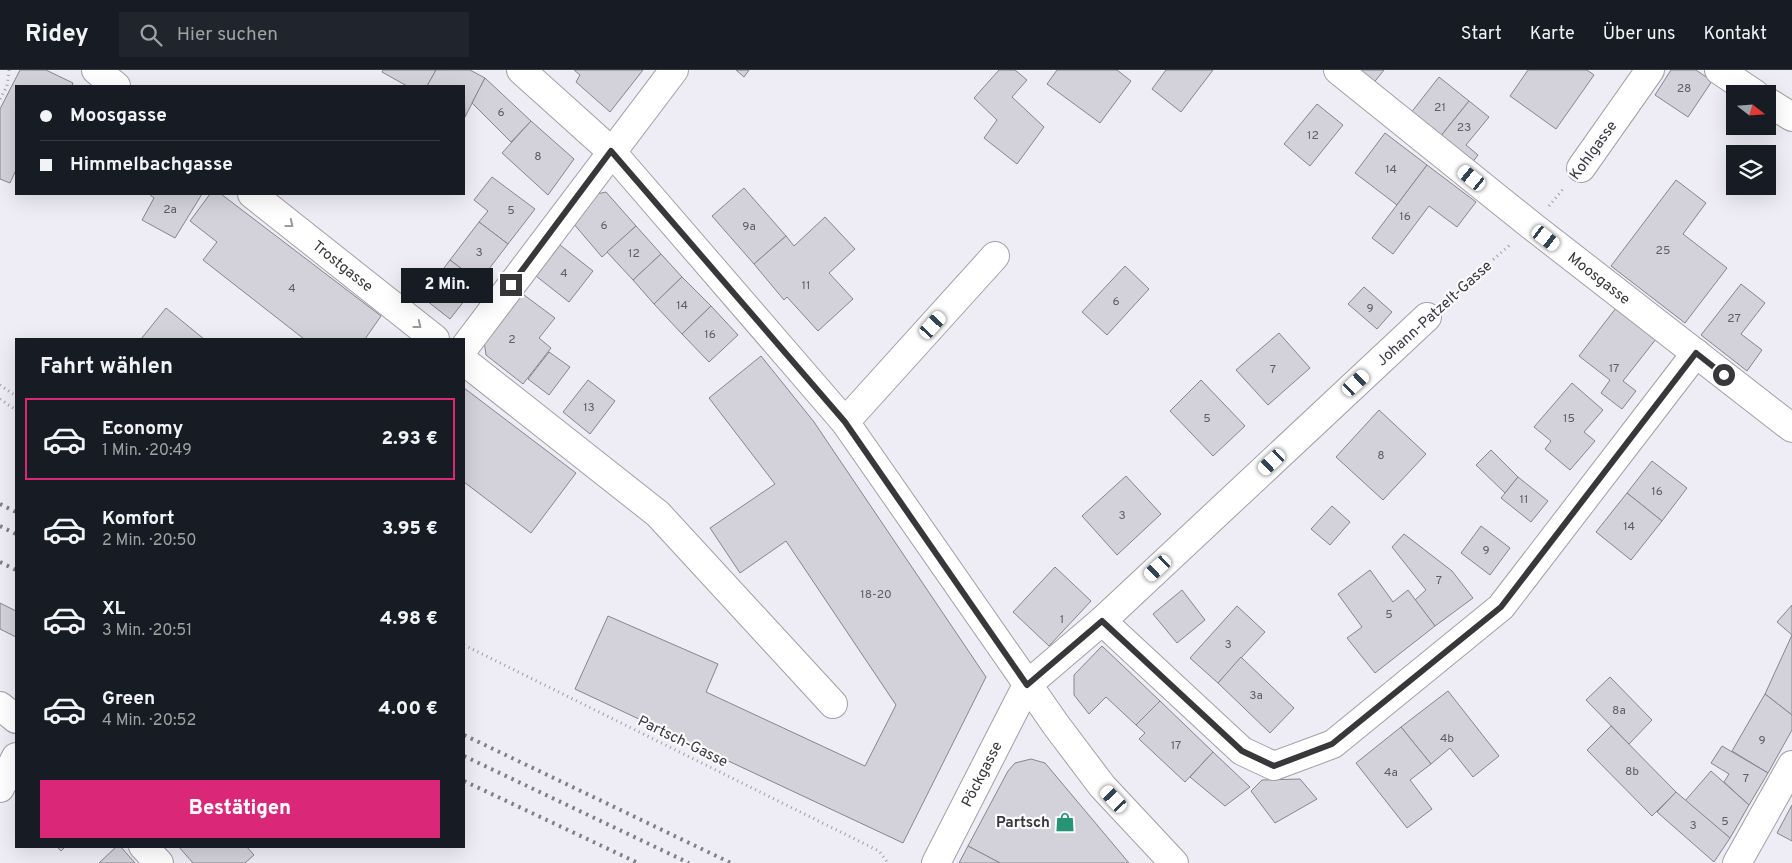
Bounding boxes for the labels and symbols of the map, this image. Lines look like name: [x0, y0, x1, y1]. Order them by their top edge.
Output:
house number: 28: [1677, 81, 1691, 97]
north arrow: [1726, 85, 1776, 135]
house number: 21: [1434, 100, 1446, 116]
house number: 6: [497, 105, 505, 121]
street label: Kohlgasse: [1566, 118, 1622, 184]
house number: 23: [1457, 120, 1471, 136]
house number: 12: [1307, 128, 1319, 144]
house number: 8: [534, 149, 542, 165]
house number: 14: [1385, 162, 1397, 178]
car: [1455, 163, 1488, 193]
house number: 2a: [163, 202, 177, 218]
house number: 5: [507, 203, 515, 219]
house number: 16: [1399, 209, 1411, 225]
one-way arrow: [284, 218, 294, 227]
house number: 6: [600, 218, 608, 234]
house number: 9a: [742, 219, 756, 235]
car: [1529, 223, 1562, 253]
street label: Trostgasse: [308, 237, 376, 297]
house number: 25: [1656, 243, 1670, 259]
house number: 3: [475, 245, 483, 261]
house number: 12: [628, 246, 640, 262]
street label: Moosgasse: [1563, 249, 1633, 310]
street label: Johann-Patzelt-Gasse: [1373, 257, 1497, 371]
house number: 4: [560, 266, 568, 282]
callout: 2 Min.: [401, 268, 494, 302]
route end: [500, 274, 522, 296]
house number: 11: [802, 278, 810, 294]
house number: 4: [288, 281, 296, 297]
house number: 6: [1112, 294, 1120, 310]
house number: 14: [676, 298, 688, 314]
house number: 9: [1366, 301, 1374, 317]
car: [917, 309, 948, 341]
house number: 27: [1727, 311, 1741, 327]
one-way arrow: [412, 319, 421, 327]
house number: 16: [704, 327, 716, 343]
house number: 2: [508, 332, 516, 348]
house number: 17: [1609, 361, 1619, 377]
house number: 7: [1270, 362, 1276, 378]
route start: [1713, 364, 1735, 386]
car: [1339, 367, 1372, 399]
house number: 13: [583, 400, 595, 416]
house number: 5: [1203, 411, 1211, 427]
house number: 15: [1563, 411, 1575, 427]
car: [1255, 446, 1288, 478]
house number: 8: [1377, 448, 1385, 464]
house number: 16: [1651, 484, 1663, 500]
house number: 11: [1520, 492, 1528, 508]
house number: 3: [1118, 508, 1126, 524]
house number: 14: [1623, 519, 1635, 535]
house number: 9: [1482, 543, 1490, 559]
car: [1141, 552, 1174, 584]
house number: 7: [1436, 573, 1442, 589]
house number: 18-20: [860, 587, 892, 603]
house number: 5: [1385, 607, 1393, 623]
house number: 1: [1060, 612, 1064, 628]
house number: 3: [1224, 637, 1232, 653]
house number: 3a: [1249, 688, 1263, 704]
house number: 8a: [1612, 703, 1626, 719]
street label: Partsch-Gasse: [634, 712, 730, 772]
house number: 4b: [1440, 731, 1454, 747]
house number: 9: [1758, 733, 1766, 749]
house number: 17: [1171, 738, 1181, 754]
street label: Pöckgasse: [958, 739, 1007, 811]
house number: 8b: [1625, 764, 1639, 780]
house number: 4a: [1384, 765, 1398, 781]
house number: 7: [1743, 771, 1749, 787]
car: [1098, 783, 1129, 815]
shop icon: Partsch: [1054, 811, 1076, 833]
place label: Partsch: [996, 814, 1050, 833]
house number: 5: [1721, 814, 1729, 830]
house number: 3: [1689, 818, 1697, 834]

